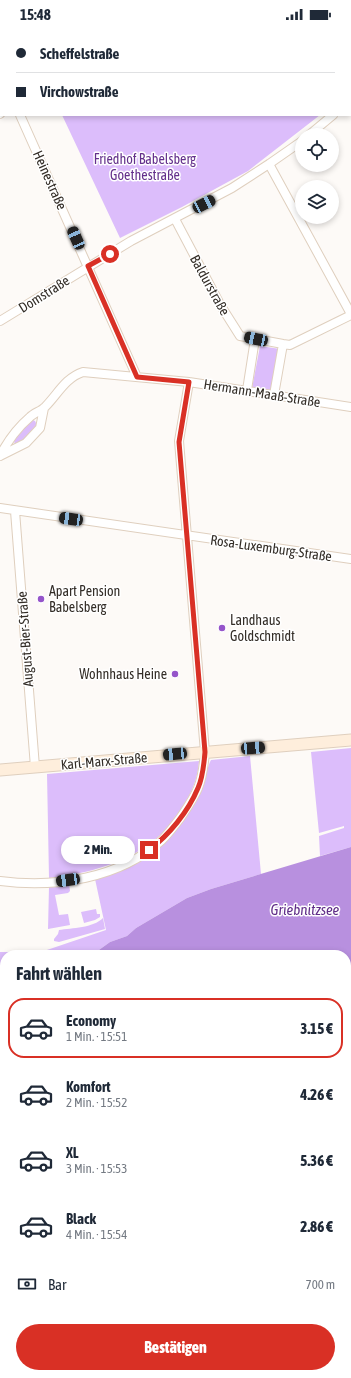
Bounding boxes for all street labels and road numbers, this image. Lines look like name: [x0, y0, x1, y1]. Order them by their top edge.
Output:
street label: Heinestraße: [30, 148, 70, 212]
street label: Baldurstraße: [187, 252, 233, 318]
street label: Domstraße: [16, 272, 72, 316]
street label: Hermann-Maaß-Straße: [202, 376, 322, 410]
street label: Rosa-Luxemburg-Straße: [209, 532, 333, 564]
street label: August-Bier-Straße: [14, 591, 36, 687]
street label: Karl-Marx-Straße: [60, 749, 148, 773]

